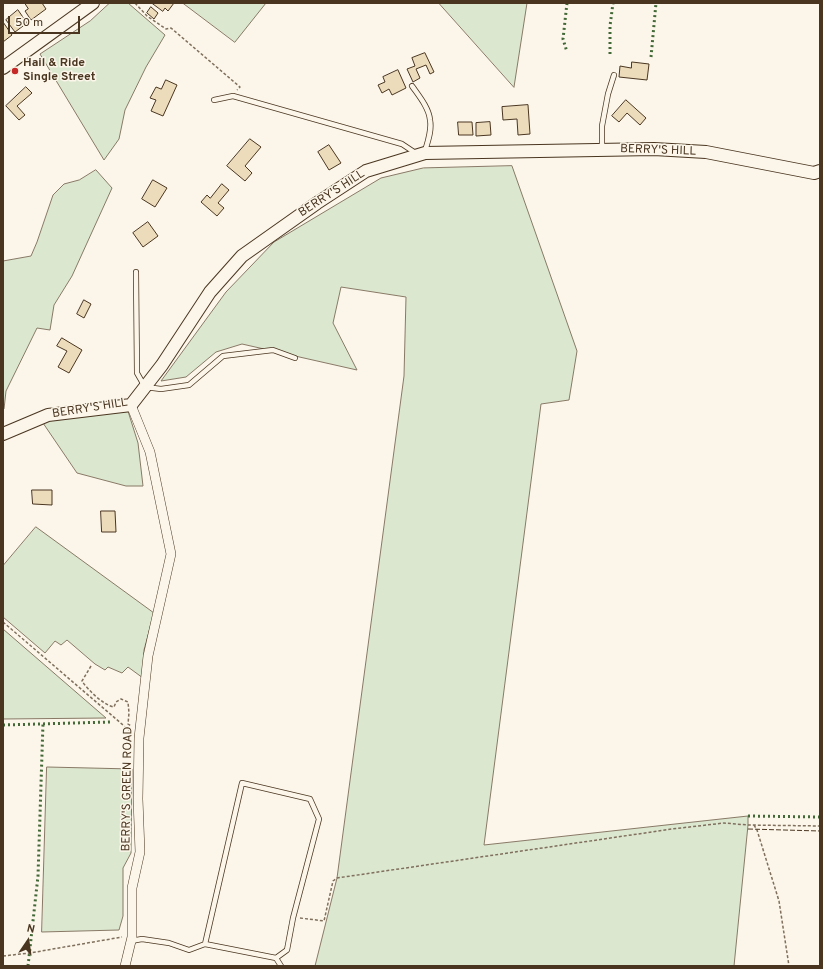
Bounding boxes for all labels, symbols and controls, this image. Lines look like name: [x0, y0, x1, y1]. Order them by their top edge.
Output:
scale bar: [10, 8, 82, 34]
text: 50 m: [15, 15, 43, 31]
place label: Hail & Ride Single Street: [23, 57, 95, 85]
marker: Hail & Ride Single Street: [10, 66, 20, 76]
street label: BERRY'S HILL: [620, 142, 696, 160]
street label: BERRY'S HILL: [296, 167, 368, 221]
street label: BERRY'S HILL: [51, 396, 129, 422]
street label: BERRY'S GREEN ROAD: [120, 726, 136, 852]
north arrow: [8, 921, 48, 961]
text: N: [25, 922, 36, 937]

